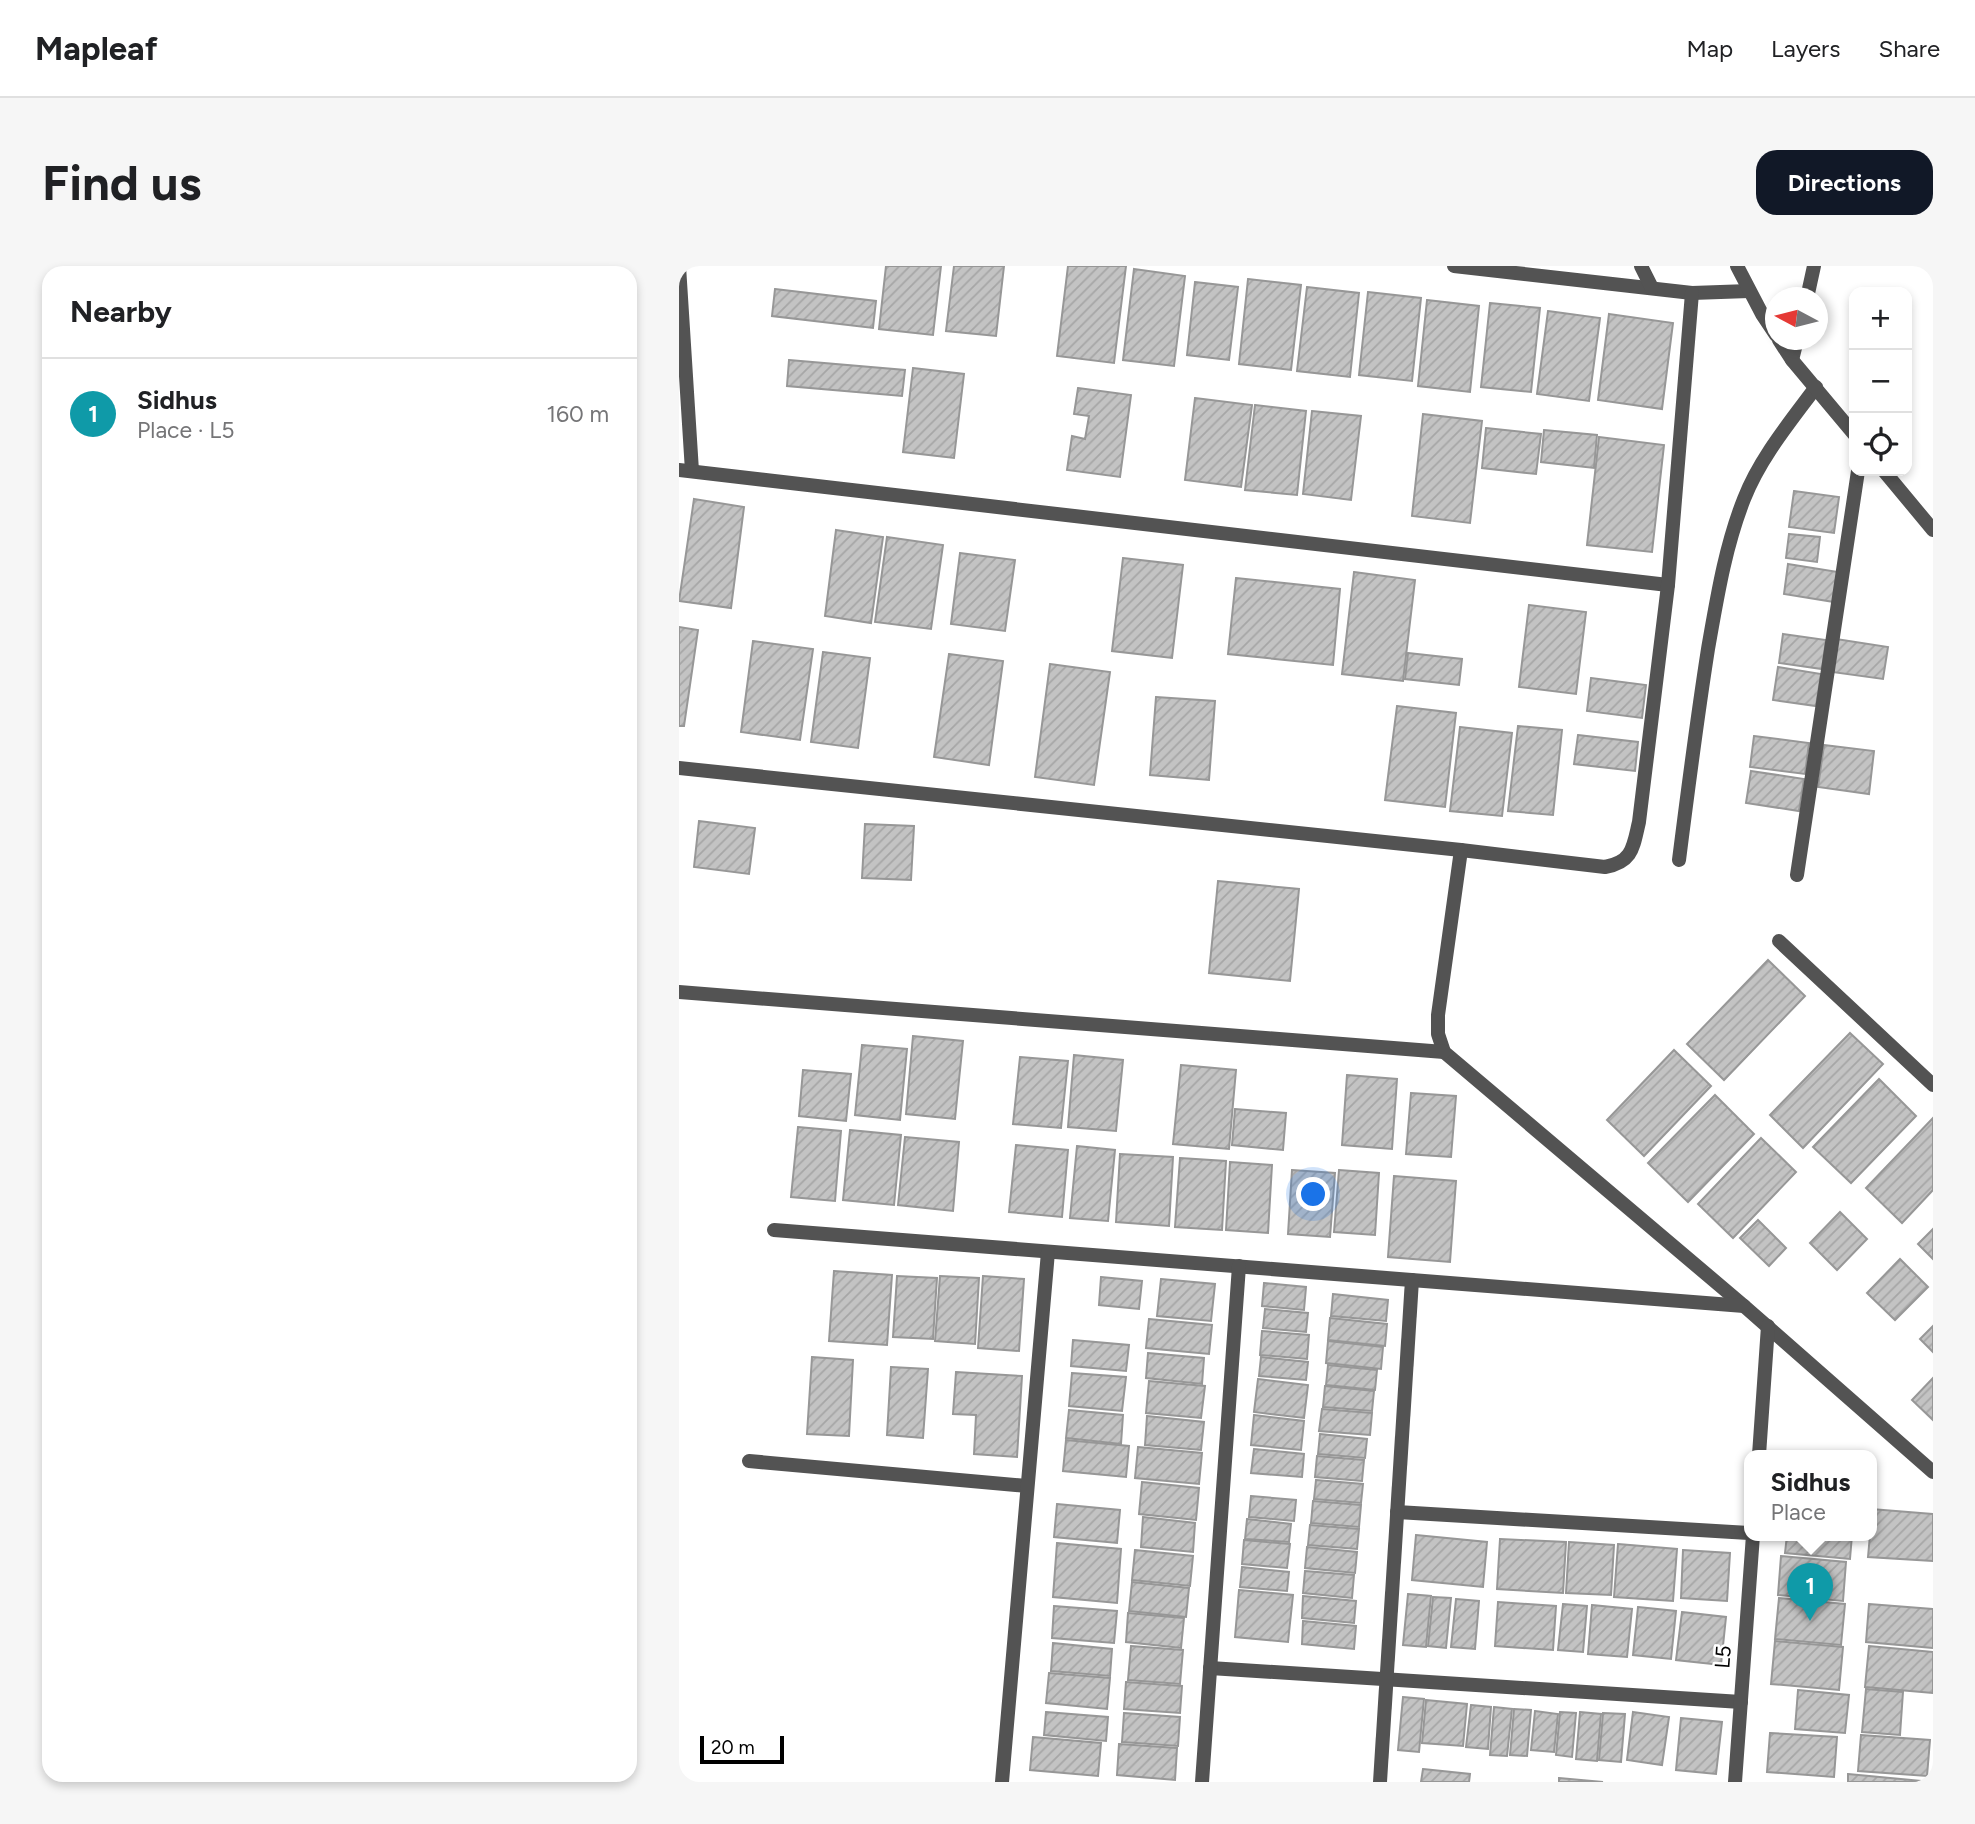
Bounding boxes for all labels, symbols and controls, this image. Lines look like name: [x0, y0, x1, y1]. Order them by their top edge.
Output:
text: Mapleaf: [35, 29, 158, 68]
text: Map: [1686, 34, 1733, 63]
text: Layers: [1771, 34, 1840, 63]
text: Share: [1878, 34, 1940, 63]
button: Directions: [1756, 150, 1933, 215]
text: Find us: [42, 153, 201, 212]
north arrow: [1765, 287, 1828, 350]
map controls: [1849, 287, 1912, 476]
button: +: [1849, 287, 1912, 350]
text: Nearby: [70, 293, 172, 330]
button: −: [1849, 350, 1912, 413]
text: Sidhus: [137, 384, 217, 416]
text: 1: [88, 400, 98, 428]
text: 160 m: [546, 400, 609, 428]
button: locate: [1849, 413, 1912, 476]
text: Place · L5: [137, 416, 235, 444]
your location: [1296, 1177, 1330, 1211]
popup: [1744, 1450, 1877, 1541]
text: Sidhus: [1771, 1466, 1850, 1498]
text: Place: [1771, 1498, 1826, 1526]
pin: 1: [1787, 1563, 1833, 1621]
street label: L5: [1709, 1645, 1736, 1669]
scale bar: [700, 1733, 784, 1765]
text: 20 m: [711, 1736, 755, 1759]

